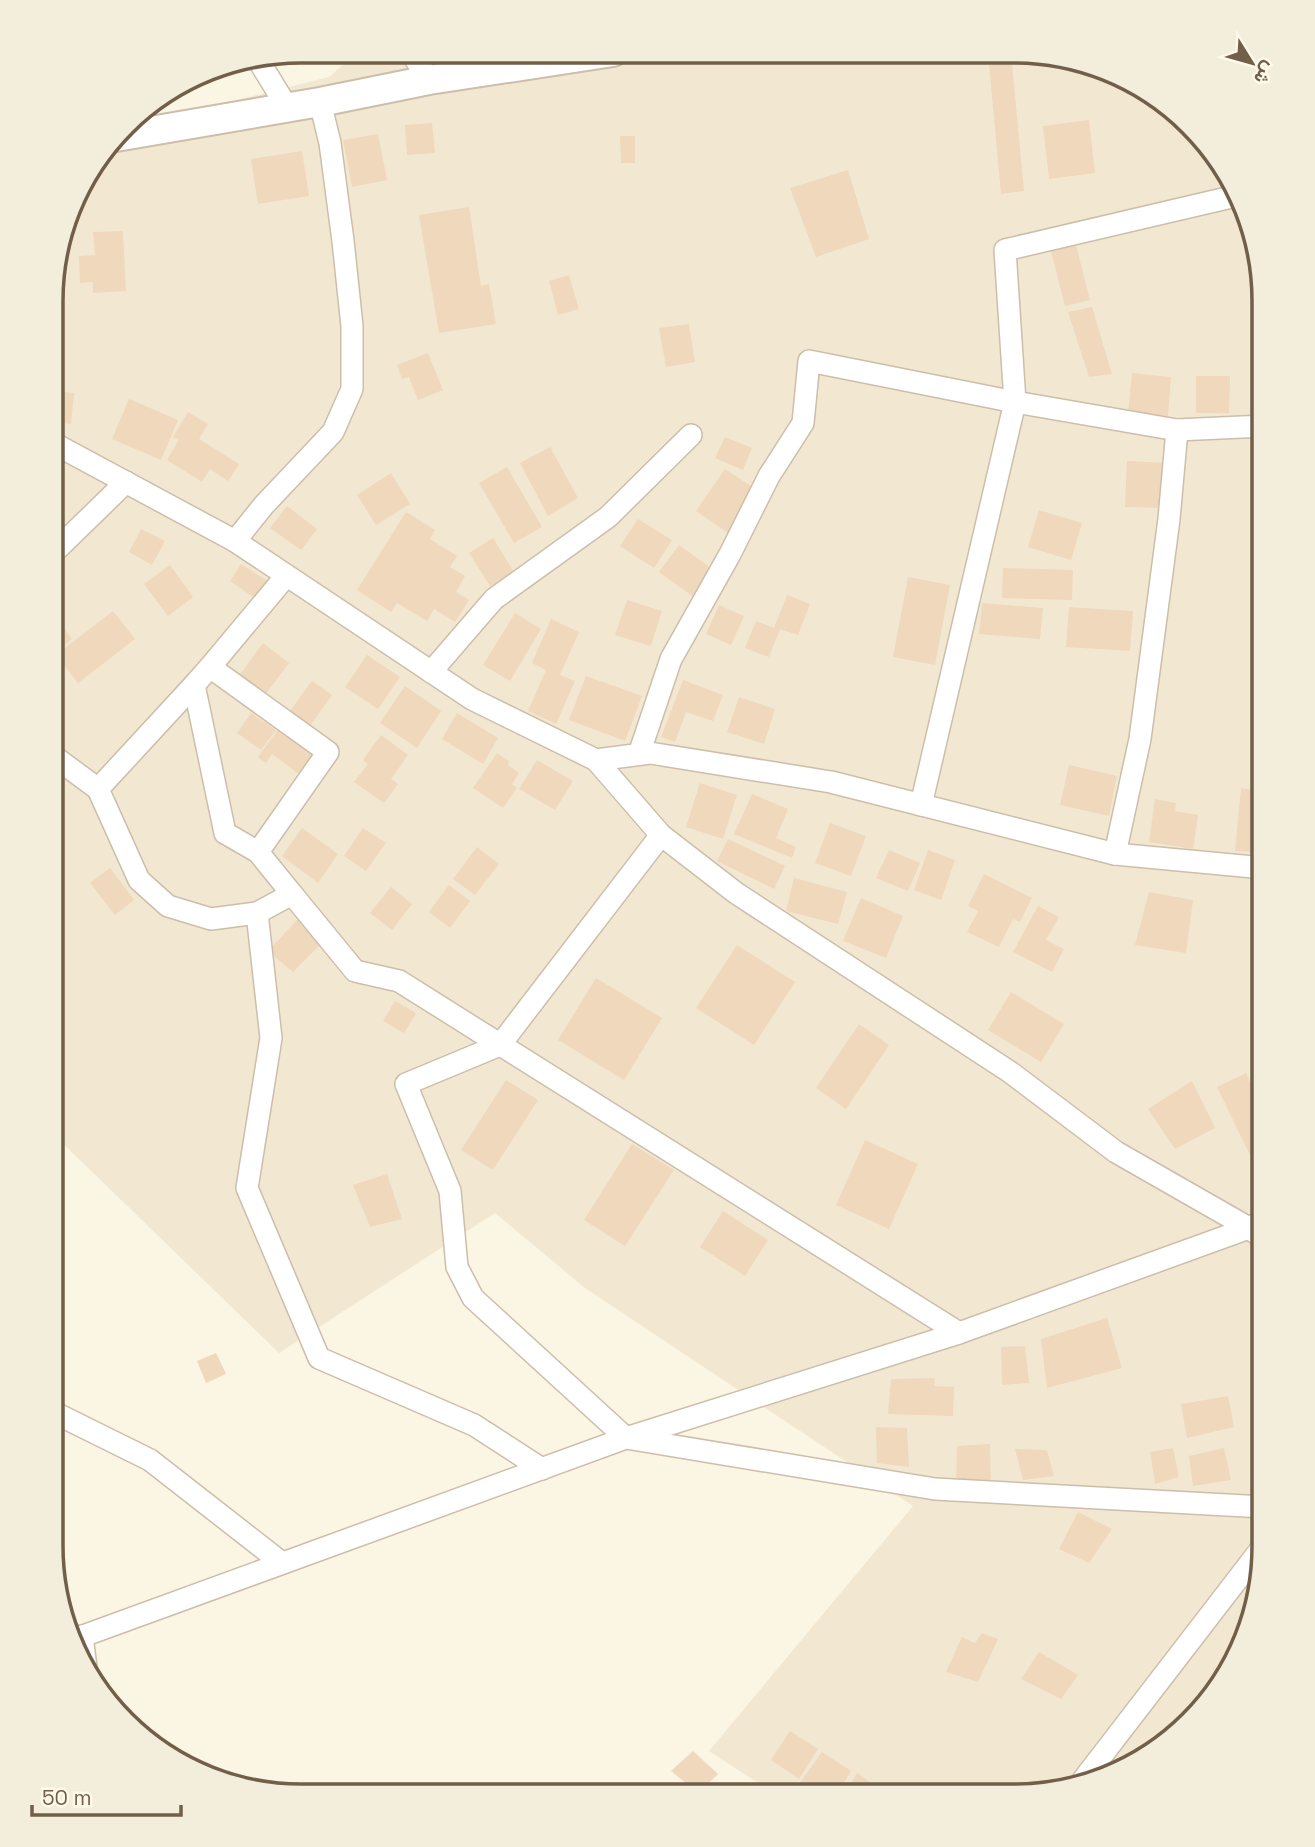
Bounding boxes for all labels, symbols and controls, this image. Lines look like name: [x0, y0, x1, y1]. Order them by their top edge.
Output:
north arrow: [1217, 28, 1287, 98]
text: ش: [1248, 56, 1282, 90]
scale bar: [32, 1773, 180, 1817]
text: 50 m: [42, 1784, 92, 1811]

